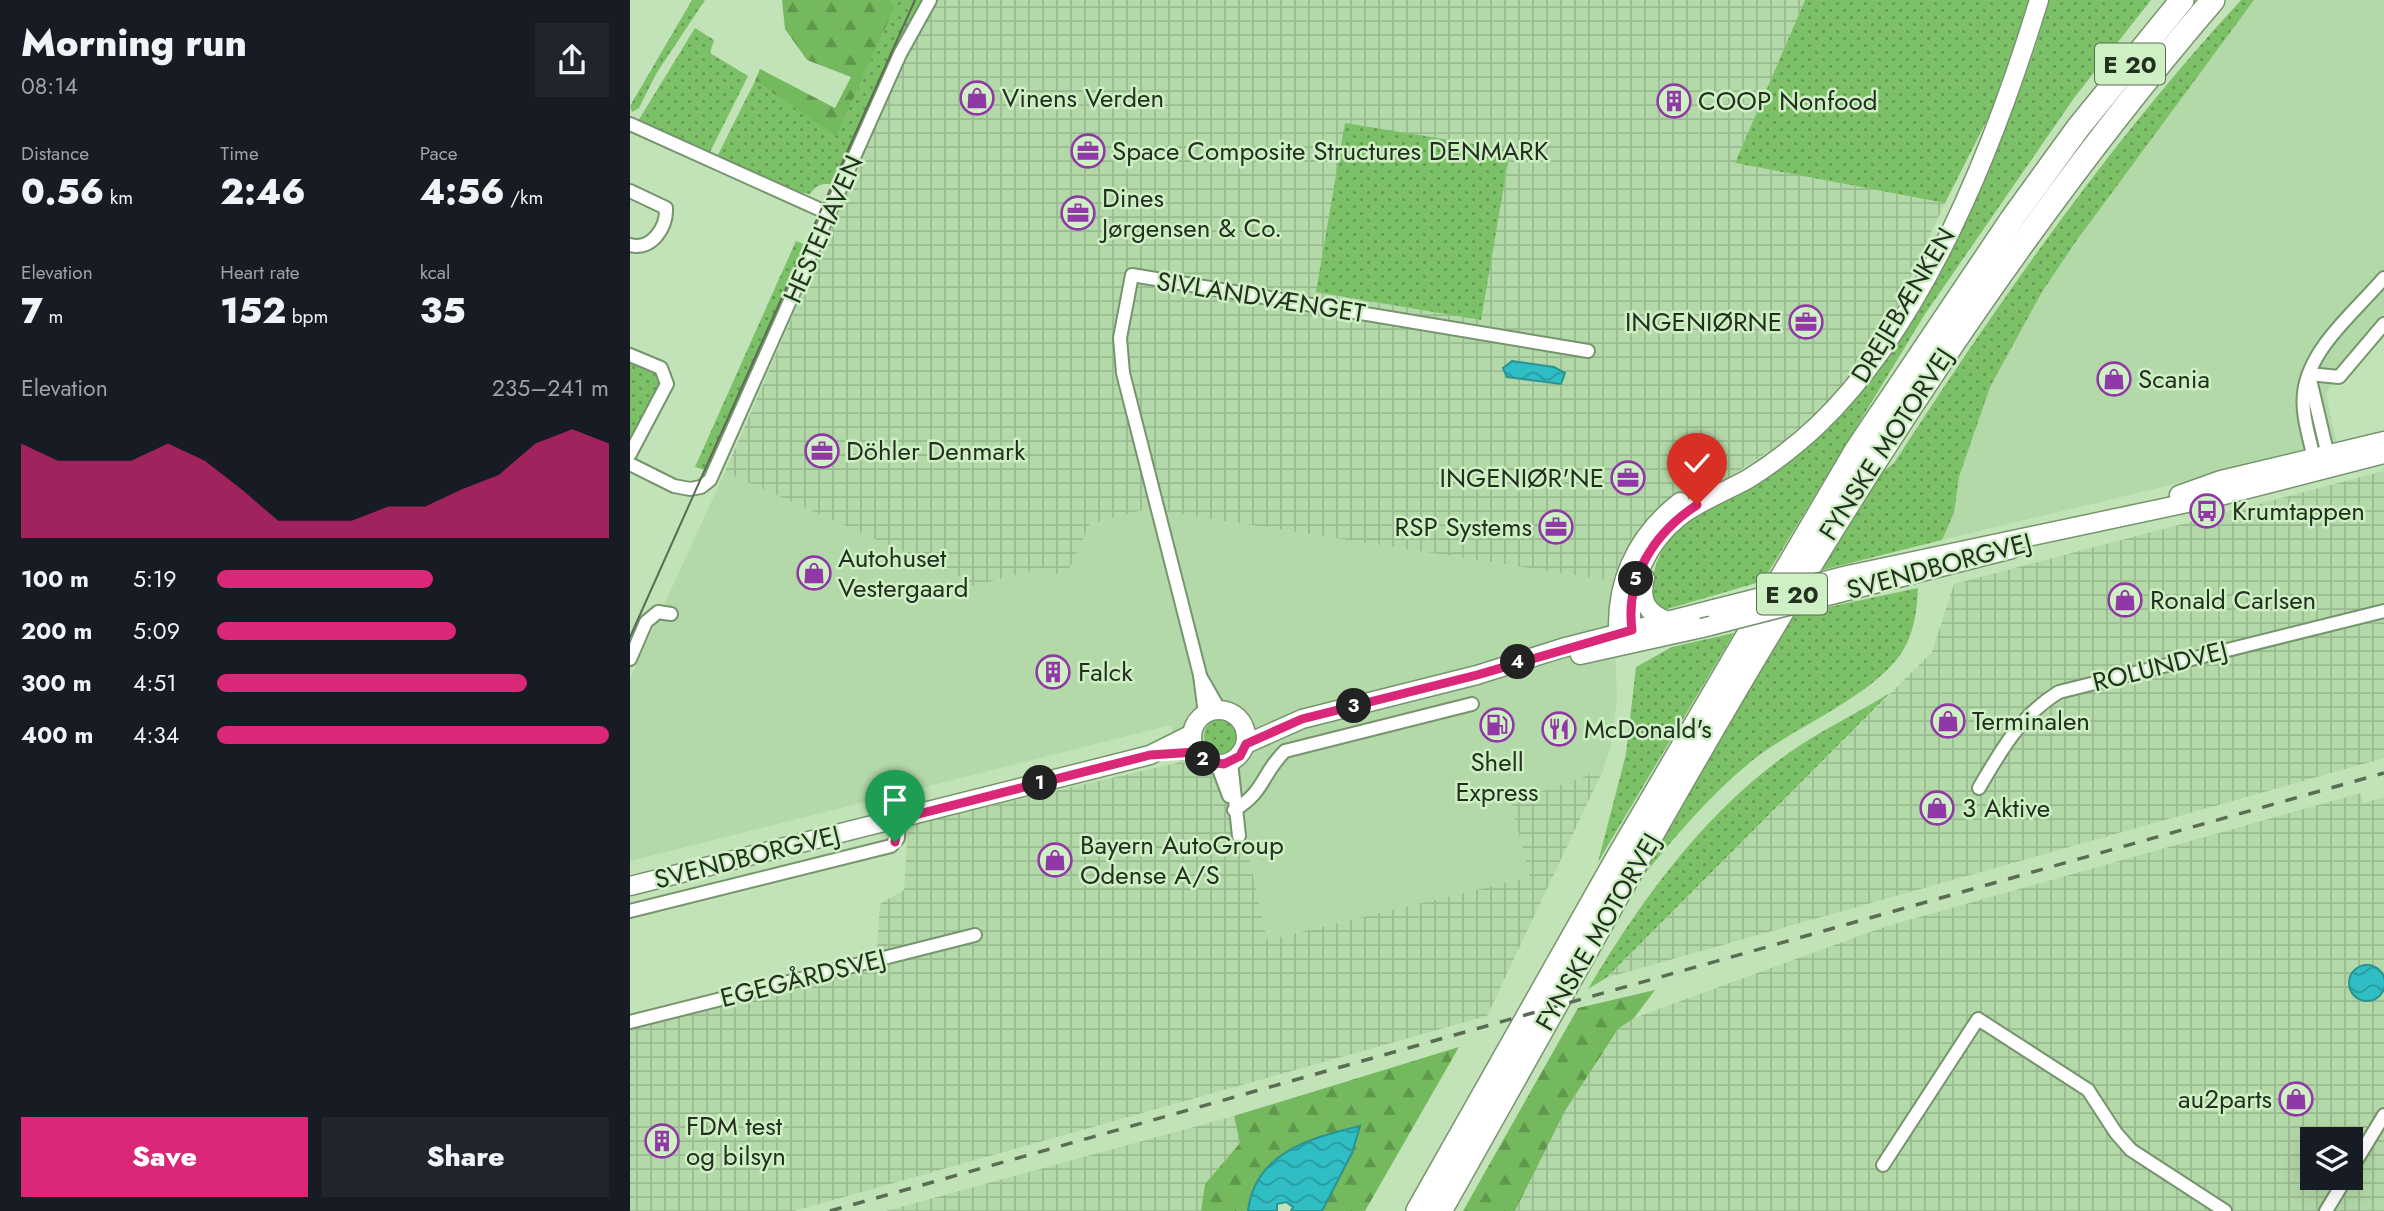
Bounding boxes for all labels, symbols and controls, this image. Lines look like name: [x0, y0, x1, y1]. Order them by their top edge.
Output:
text: Morning run: [21, 15, 247, 70]
button: share: [535, 23, 609, 97]
road number: E 20: [2095, 43, 2165, 84]
text: 08:14: [21, 69, 78, 103]
shop icon: Vinens Verden: [958, 79, 996, 117]
place label: Vinens Verden: [1002, 79, 1164, 117]
building icon: COOP Nonfood: [1655, 82, 1693, 120]
place label: COOP Nonfood: [1698, 82, 1878, 120]
office icon: Space Composite Structures DENMARK: [1069, 132, 1107, 170]
place label: Space Composite Structures DENMARK: [1112, 132, 1549, 170]
text: Distance: [21, 140, 89, 167]
text: Time: [220, 140, 259, 167]
text: Pace: [420, 140, 458, 167]
street label: HESTEHAVEN: [773, 149, 873, 309]
text: 0.56: [21, 167, 104, 217]
text: 2:46: [220, 167, 306, 217]
text: 4:56: [420, 167, 505, 217]
place label: Dines Jørgensen & Co.: [1099, 179, 1282, 247]
text: km: [104, 184, 133, 211]
text: /km: [505, 184, 543, 211]
office icon: Dines Jørgensen & Co.: [1059, 194, 1097, 232]
street label: DREJEBÆNKEN: [1842, 220, 1964, 390]
text: Elevation: [21, 259, 93, 286]
text: Heart rate: [220, 259, 300, 286]
text: kcal: [420, 259, 450, 286]
street label: SIVLANDVÆNGET: [1154, 262, 1368, 332]
text: 7: [21, 286, 43, 336]
text: 152: [220, 286, 286, 336]
text: 35: [420, 286, 466, 336]
text: m: [43, 303, 63, 330]
text: bpm: [286, 303, 328, 330]
place label: INGENIØRNE: [1625, 303, 1782, 341]
office icon: INGENIØRNE: [1787, 303, 1825, 341]
street label: FYNSKE MOTORVEJ: [1809, 340, 1963, 548]
shop icon: Scania: [2095, 360, 2133, 398]
place label: Scania: [2138, 360, 2210, 398]
text: Elevation: [21, 371, 108, 405]
text: 235–241 m: [492, 371, 609, 405]
office icon: Döhler Denmark: [803, 432, 841, 470]
place label: Döhler Denmark: [846, 432, 1026, 470]
pin: [1667, 433, 1727, 505]
icon: check: [1678, 444, 1716, 482]
place label: INGENIØR'NE: [1440, 459, 1604, 497]
office icon: INGENIØR'NE: [1609, 459, 1647, 497]
bus stop icon: Krumtappen: [2188, 492, 2226, 530]
place label: Krumtappen: [2232, 492, 2365, 530]
place label: RSP Systems: [1395, 508, 1532, 546]
office icon: RSP Systems: [1537, 508, 1575, 546]
street label: SVENDBORGVEJ: [1842, 523, 2036, 609]
place label: Autohuset Vestergaard: [838, 539, 969, 607]
shop icon: Autohuset Vestergaard: [795, 554, 833, 592]
text: 100 m: [21, 562, 89, 596]
text: 5:19: [133, 562, 176, 596]
pin: 5: [1618, 562, 1654, 596]
text: 5: [1629, 565, 1642, 592]
road number: E 20: [1757, 574, 1827, 614]
shop icon: Ronald Carlsen: [2106, 581, 2144, 619]
place label: Ronald Carlsen: [2150, 581, 2316, 619]
text: 200 m: [21, 614, 92, 648]
text: 5:09: [133, 614, 180, 648]
street label: ROLUNDVEJ: [2089, 631, 2231, 701]
pin: 4: [1500, 644, 1536, 680]
text: 4: [1511, 648, 1524, 675]
building icon: Falck: [1034, 653, 1072, 691]
place label: Falck: [1078, 653, 1133, 691]
text: 300 m: [21, 666, 92, 700]
text: 4:51: [133, 666, 177, 700]
pin: 3: [1336, 688, 1372, 724]
text: 3: [1348, 692, 1359, 719]
shop icon: Terminalen: [1929, 702, 1967, 740]
place label: Terminalen: [1972, 702, 2090, 740]
fuel station icon: Shell Express: [1478, 706, 1516, 744]
restaurant icon: McDonald's: [1540, 710, 1578, 748]
place label: McDonald's: [1584, 710, 1712, 748]
text: 400 m: [21, 718, 93, 752]
text: 4:34: [133, 718, 179, 752]
pin: 2: [1186, 742, 1220, 776]
place label: Shell Express: [1456, 743, 1538, 811]
text: 2: [1196, 745, 1209, 772]
pin: 1: [1022, 766, 1058, 800]
text: 1: [1035, 769, 1044, 796]
pin: [865, 770, 925, 842]
icon: arrive: [876, 781, 914, 819]
shop icon: 3 Aktive: [1918, 789, 1956, 827]
place label: 3 Aktive: [1962, 789, 2050, 827]
street label: SVENDBORGVEJ: [650, 816, 844, 898]
place label: Bayern AutoGroup Odense A/S: [1080, 826, 1284, 894]
street label: FYNSKE MOTORVEJ: [1526, 826, 1670, 1038]
shop icon: Bayern AutoGroup Odense A/S: [1036, 841, 1074, 879]
street label: EGEGÅRDSVEJ: [716, 939, 890, 1017]
place label: au2parts: [2178, 1080, 2272, 1118]
shop icon: au2parts: [2277, 1080, 2315, 1118]
place label: FDM test og bilsyn: [686, 1107, 786, 1175]
button: Save: [21, 1117, 308, 1197]
button: Share: [322, 1117, 609, 1197]
building icon: FDM test og bilsyn: [643, 1122, 681, 1160]
map controls: [2300, 1127, 2363, 1190]
button: layers: [2300, 1127, 2363, 1190]

